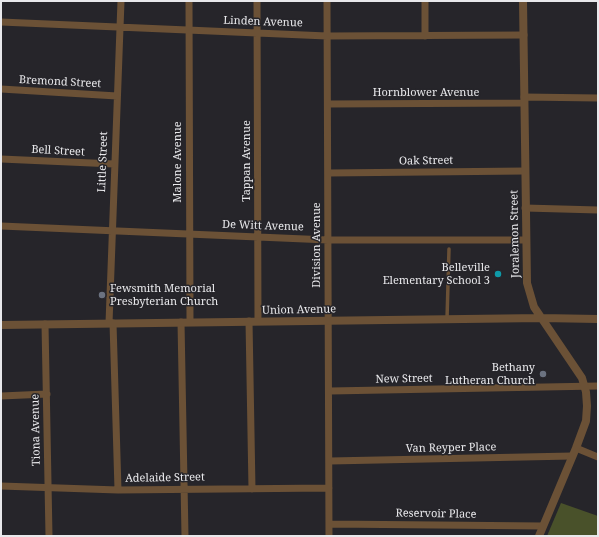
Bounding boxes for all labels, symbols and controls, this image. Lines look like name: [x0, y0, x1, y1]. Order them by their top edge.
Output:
street label: Linden Avenue: [223, 14, 303, 30]
street label: Bremond Street: [19, 73, 101, 91]
street label: Hornblower Avenue: [373, 86, 479, 100]
street label: Tappan Avenue: [240, 120, 254, 202]
street label: Malone Avenue: [171, 121, 185, 203]
street label: Little Street: [95, 131, 111, 193]
street label: Bell Street: [31, 143, 85, 159]
street label: Oak Street: [399, 154, 453, 168]
street label: Joralemon Street: [508, 190, 522, 278]
street label: Division Avenue: [310, 202, 324, 288]
street label: De Witt Avenue: [222, 218, 304, 234]
place label: Belleville Elementary School 3: [383, 261, 490, 287]
marker: Belleville Elementary School 3: [493, 269, 503, 279]
place label: Fewsmith Memorial Presbyterian Church: [110, 282, 218, 308]
marker: Fewsmith Memorial Presbyterian Church: [97, 290, 107, 300]
street label: Union Avenue: [262, 303, 336, 317]
place label: Bethany Lutheran Church: [445, 361, 535, 387]
marker: Bethany Lutheran Church: [538, 369, 548, 379]
street label: New Street: [375, 372, 433, 386]
street label: Tiona Avenue: [29, 394, 43, 466]
street label: Van Reyper Place: [406, 441, 496, 455]
street label: Adelaide Street: [125, 471, 205, 485]
street label: Reservoir Place: [395, 507, 477, 521]

